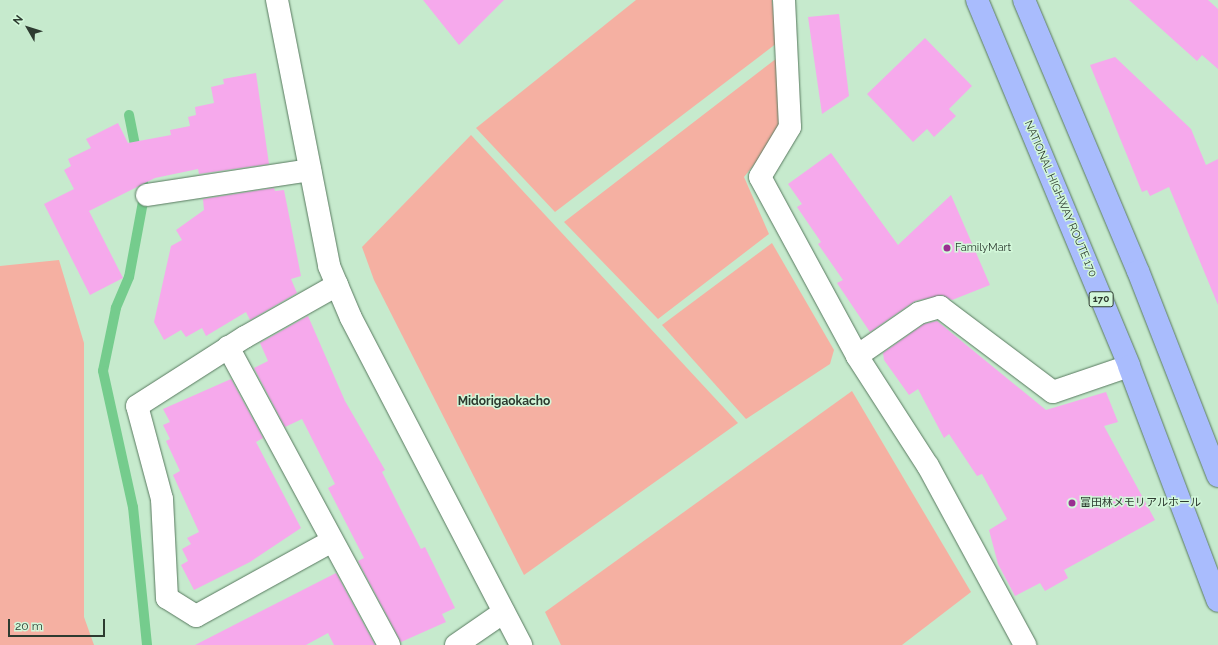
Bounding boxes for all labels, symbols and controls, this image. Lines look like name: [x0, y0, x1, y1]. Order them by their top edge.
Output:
north arrow: [8, 8, 48, 48]
text: N: [11, 13, 26, 27]
street label: NATIONAL HIGHWAY ROUTE 170: [1021, 118, 1099, 280]
place label: FamilyMart: [955, 241, 1011, 255]
marker: FamilyMart: [942, 243, 952, 253]
road number: 170: [1088, 291, 1114, 307]
district label: Midorigaokacho: [458, 395, 550, 409]
place label: 富田林メモリアルホール: [1080, 496, 1201, 510]
marker: 富田林メモリアルホール: [1067, 498, 1077, 508]
scale bar: [10, 611, 107, 637]
text: 20 m: [15, 619, 43, 633]

